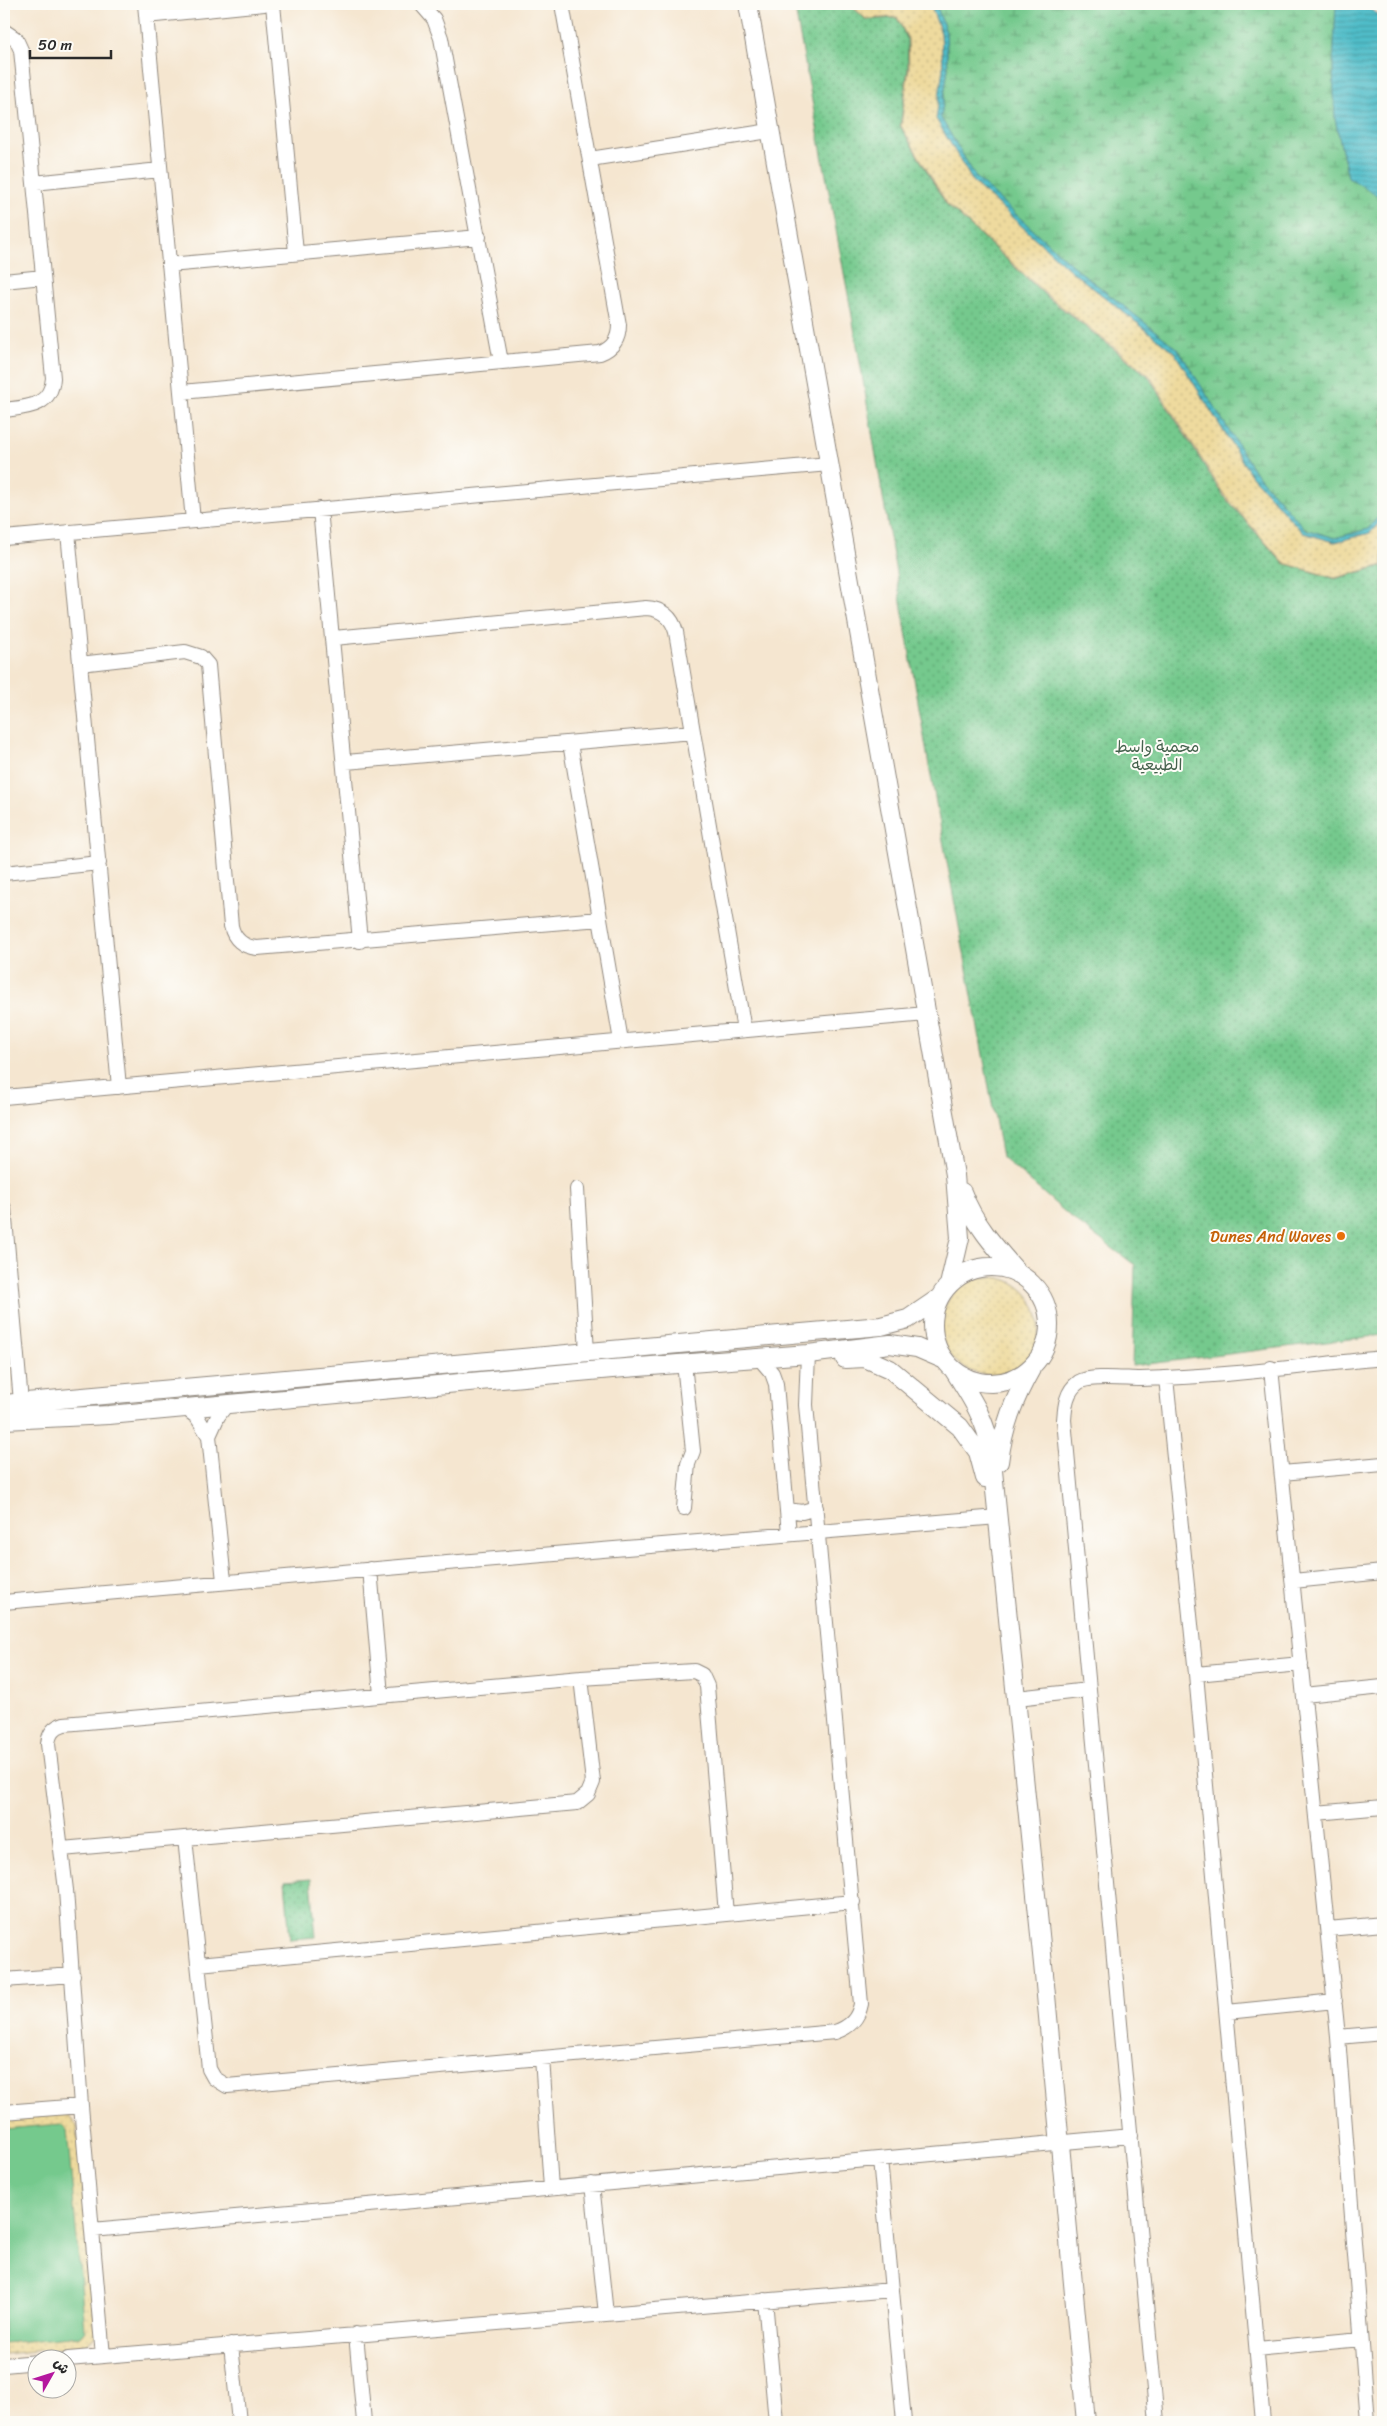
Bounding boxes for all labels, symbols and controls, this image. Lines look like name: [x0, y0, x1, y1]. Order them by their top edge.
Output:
scale bar: [30, 28, 111, 60]
text: 50 m: [38, 32, 73, 58]
park label: محمية واسط الطبيعية: [1115, 732, 1199, 779]
place label: Dunes And Waves: [1210, 1222, 1331, 1251]
marker: Dunes And Waves: [1335, 1230, 1347, 1242]
north arrow: [28, 2348, 78, 2398]
text: ش: [47, 2352, 76, 2380]

